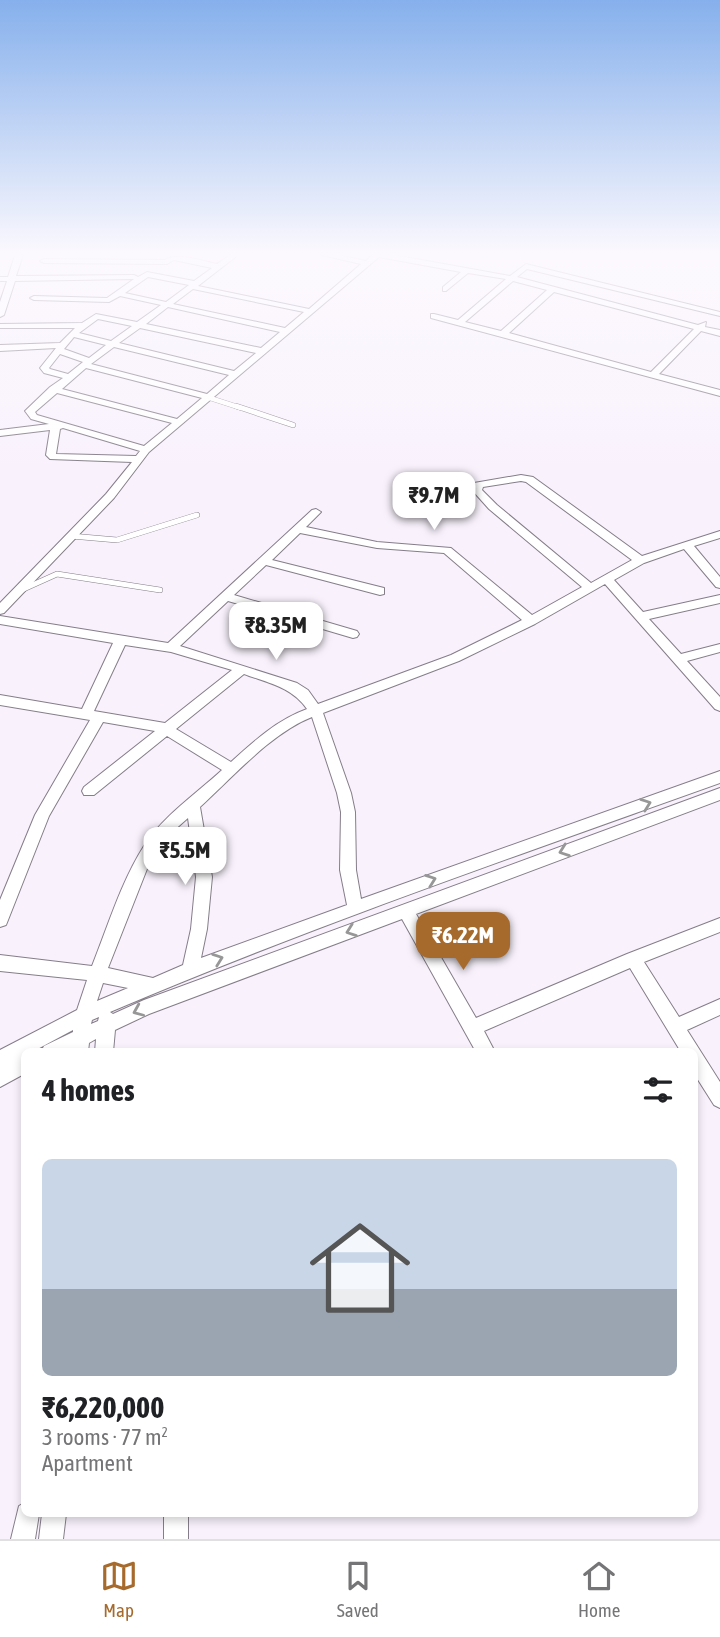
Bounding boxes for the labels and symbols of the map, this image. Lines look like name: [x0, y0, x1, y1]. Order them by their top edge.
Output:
pin: ₹9.7M: [385, 472, 483, 532]
pin: ₹8.35M: [219, 602, 333, 662]
one-way arrow: [639, 798, 651, 812]
pin: ₹5.5M: [136, 828, 234, 887]
one-way arrow: [558, 843, 570, 857]
one-way arrow: [425, 874, 437, 888]
pin: ₹6.22M: [406, 912, 520, 972]
one-way arrow: [346, 923, 358, 937]
one-way arrow: [211, 954, 223, 968]
one-way arrow: [133, 1003, 145, 1017]

